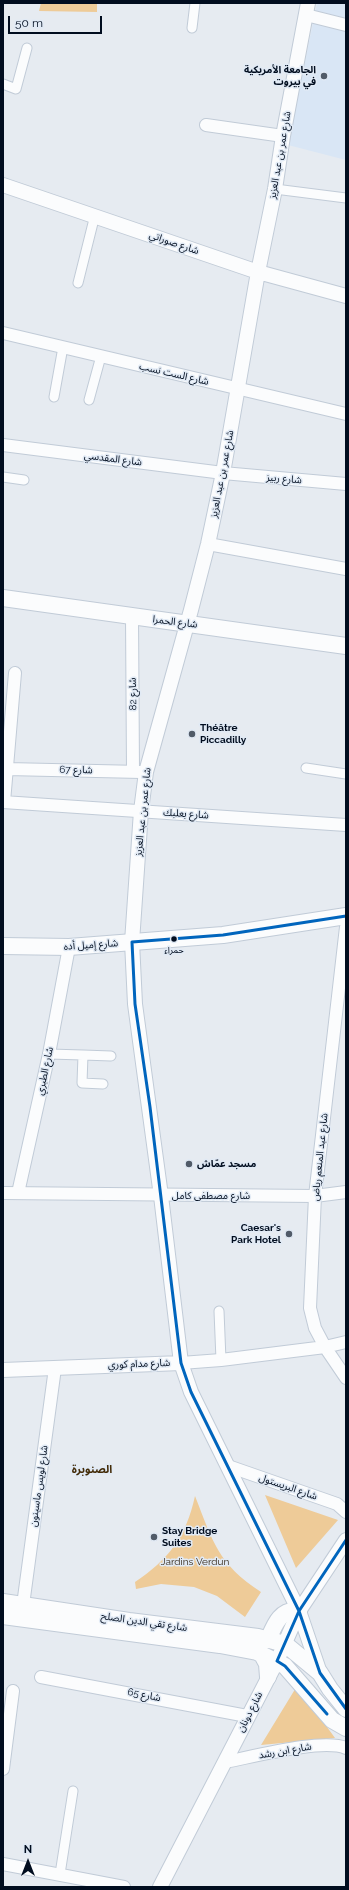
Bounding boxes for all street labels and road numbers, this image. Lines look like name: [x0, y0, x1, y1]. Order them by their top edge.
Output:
street label: شارع عمر بن عبد العزيز: [266, 110, 294, 200]
street label: شارع صوراتي: [147, 229, 201, 257]
street label: شارع الست نسب: [138, 360, 210, 388]
street label: شارع عمر بن عبد العزيز: [208, 429, 236, 519]
street label: شارع المقدسي: [83, 449, 143, 469]
street label: شارع ربيز: [266, 471, 302, 487]
street label: شارع الحمرا: [152, 613, 198, 631]
street label: شارع 82: [127, 677, 139, 711]
street label: شارع 67: [59, 764, 93, 776]
street label: شارع عمر بن عبد العزيز: [132, 767, 154, 857]
street label: شارع بعلبك: [163, 806, 209, 822]
street label: شارع إميل أده: [63, 937, 119, 953]
street label: شارع الطبري: [34, 1046, 56, 1096]
street label: شارع عبد المنعم رياض: [309, 1112, 331, 1202]
street label: شارع مصطفى كامل: [172, 1190, 250, 1202]
street label: شارع مدام كوري: [108, 1357, 170, 1371]
street label: شارع لويس ماسينون: [27, 1444, 51, 1528]
street label: شارع البريستول: [257, 1471, 319, 1503]
street label: شارع تقي الدين الصلح: [100, 1610, 188, 1634]
street label: شارع 65: [126, 1686, 162, 1704]
street label: شارع دونان: [235, 1690, 265, 1734]
street label: شارع ابن رشد: [258, 1740, 312, 1762]

